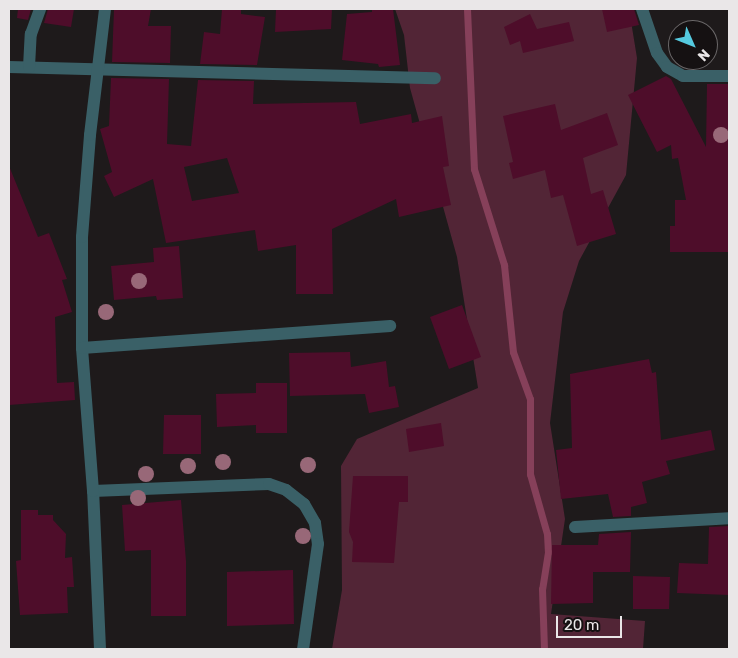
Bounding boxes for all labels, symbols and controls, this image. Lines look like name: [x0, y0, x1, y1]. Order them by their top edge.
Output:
north arrow: [668, 20, 718, 70]
text: N: [694, 46, 713, 65]
scale bar: [558, 606, 624, 638]
text: 20 m: [564, 616, 599, 634]

